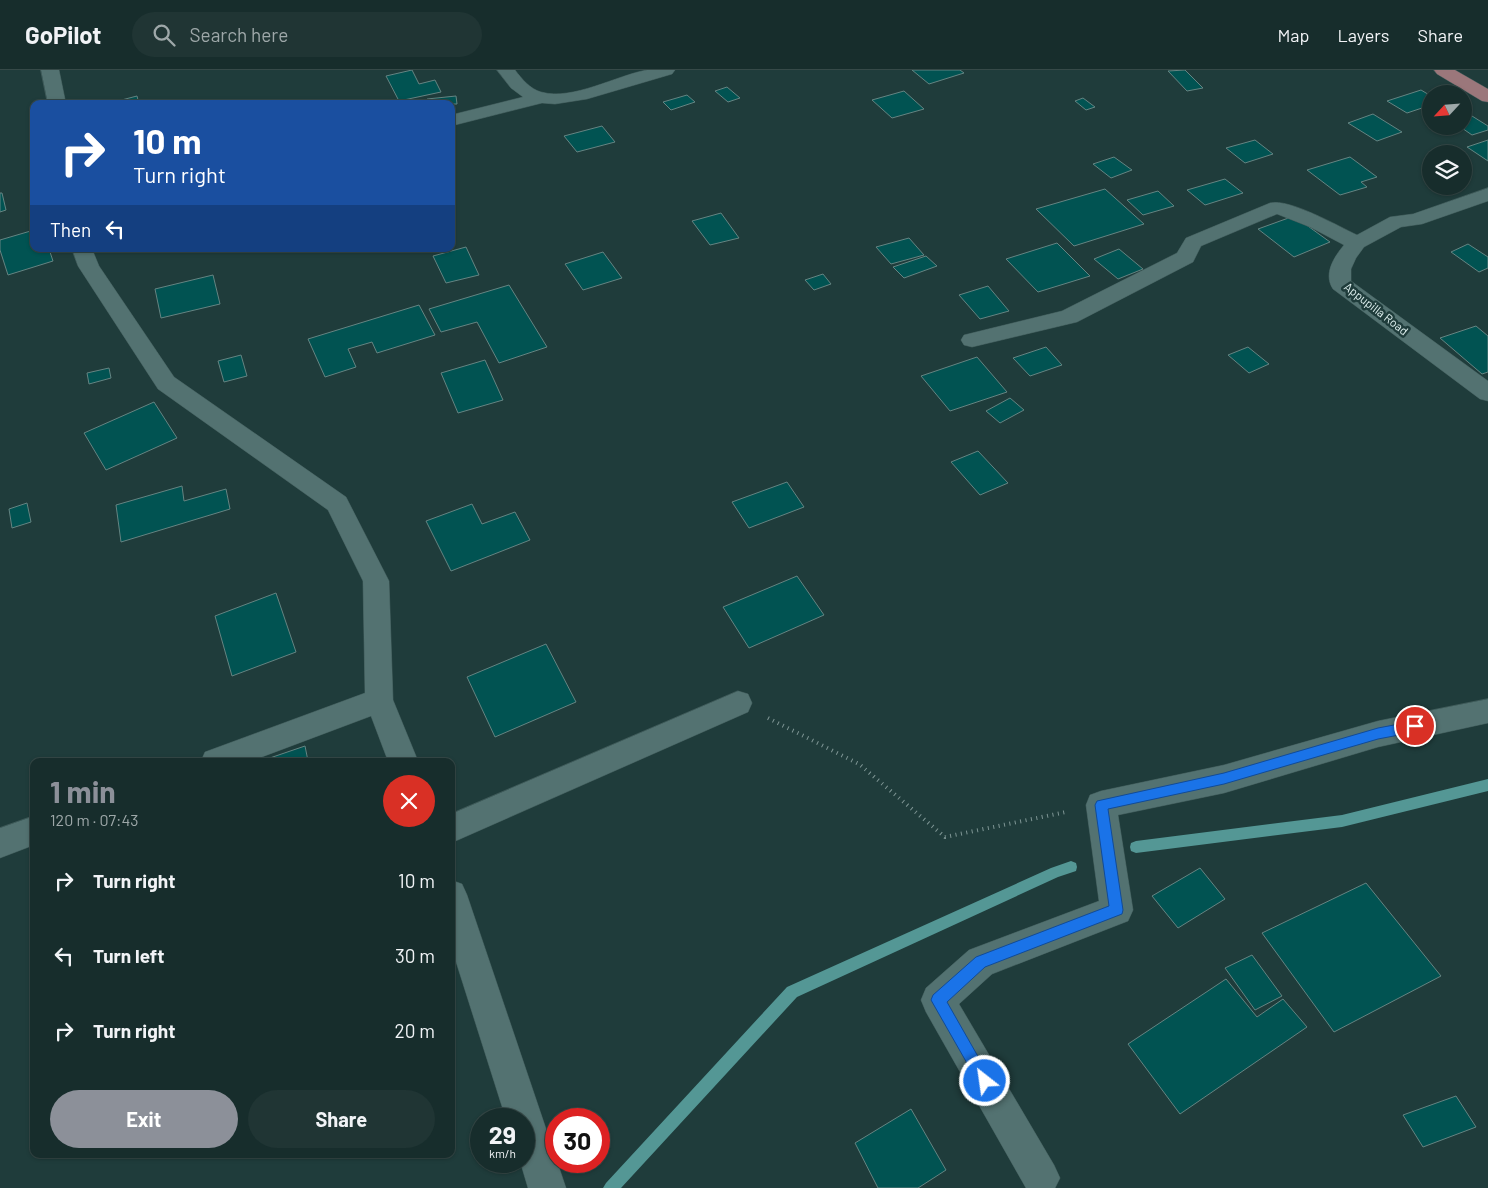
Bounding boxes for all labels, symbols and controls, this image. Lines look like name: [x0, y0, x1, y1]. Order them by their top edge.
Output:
search box: [132, 12, 482, 57]
text: GoPilot: [25, 20, 102, 49]
icon: search: [150, 21, 178, 49]
text: Search here: [190, 23, 288, 46]
text: Map: [1277, 24, 1309, 46]
text: Layers: [1337, 24, 1390, 46]
text: Share: [1418, 24, 1463, 46]
north arrow: [1422, 85, 1472, 135]
map controls: [1422, 85, 1472, 195]
text: 10 m: [133, 119, 202, 161]
icon: right: [50, 120, 115, 185]
button: layers: [1422, 145, 1472, 195]
text: Turn right: [133, 161, 226, 187]
icon: left: [101, 215, 129, 243]
text: Then: [50, 218, 91, 241]
street label: Appupilla Road: [1342, 279, 1411, 338]
pin: [1394, 705, 1436, 747]
icon: arrive: [1401, 712, 1429, 740]
text: 1 min: [50, 773, 116, 809]
button: close: [383, 775, 435, 827]
text: 120 m · 07:43: [50, 810, 139, 829]
icon: right: [50, 867, 78, 895]
text: Turn right: [93, 869, 175, 892]
text: 10 m: [398, 869, 435, 892]
icon: left: [50, 942, 78, 970]
text: Turn left: [93, 944, 164, 967]
text: 30 m: [395, 944, 435, 967]
icon: right: [50, 1017, 78, 1045]
text: Turn right: [93, 1019, 175, 1042]
text: 20 m: [395, 1019, 435, 1042]
position arrow: [958, 1054, 1010, 1106]
button: Exit: [50, 1090, 238, 1148]
button: Share: [248, 1090, 435, 1148]
speed limit sign: 30: [545, 1108, 610, 1173]
text: 29: [489, 1119, 516, 1149]
text: km/h: [489, 1146, 516, 1160]

